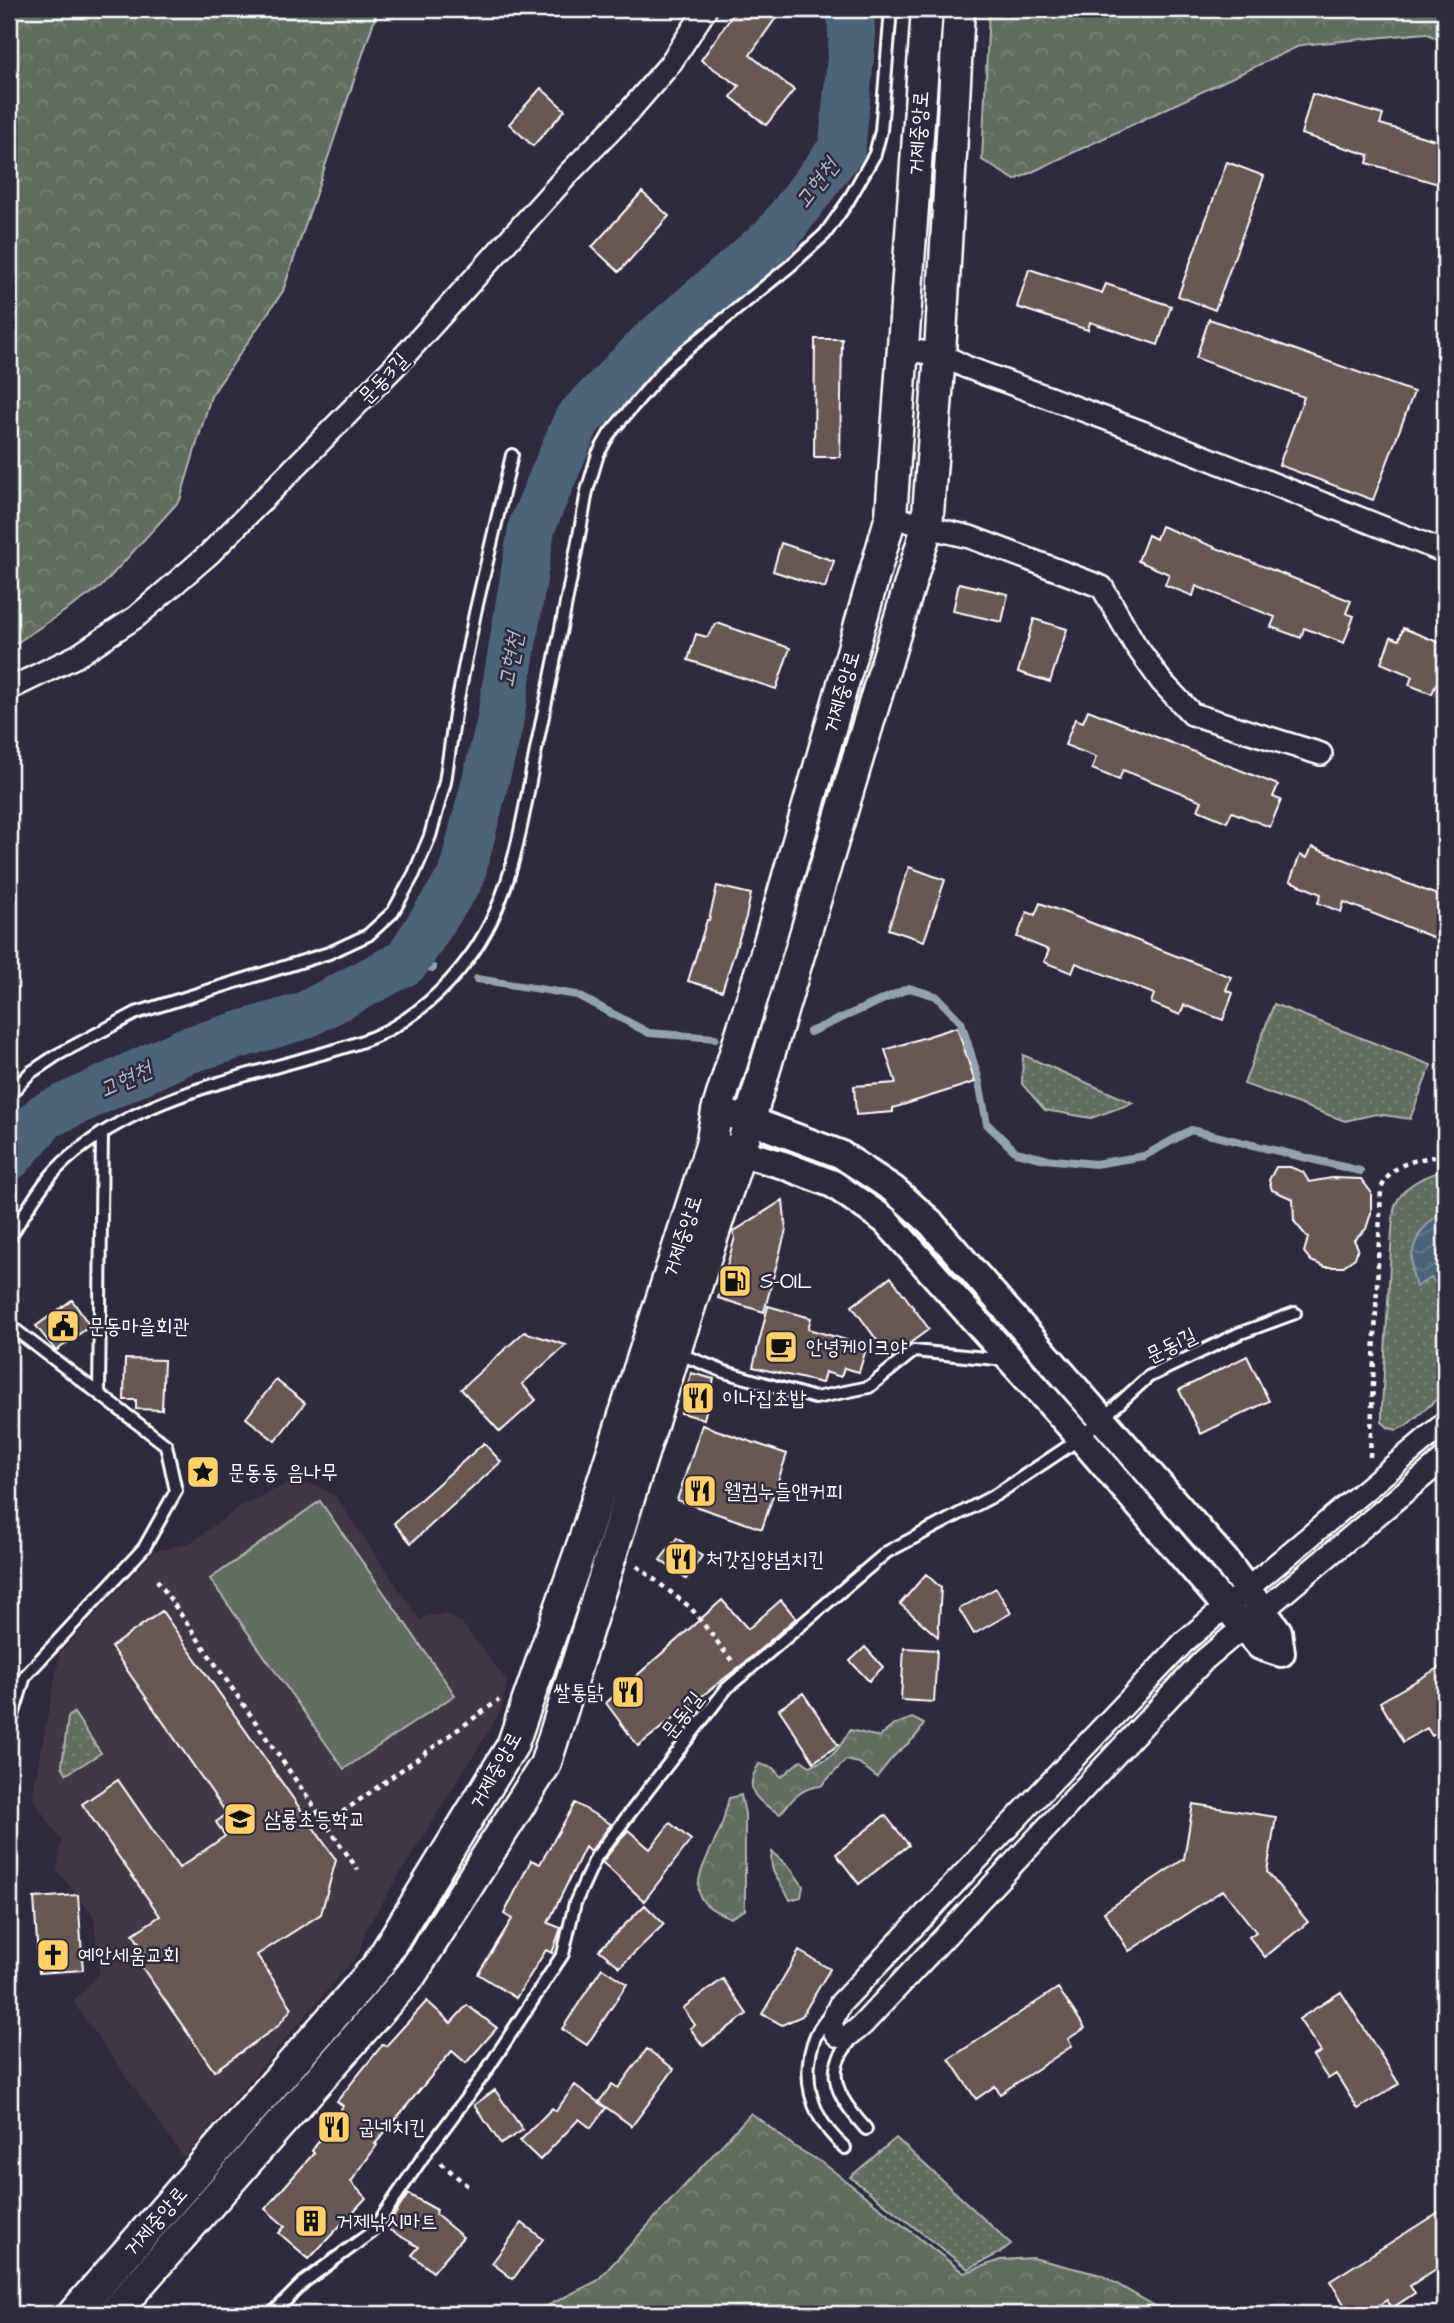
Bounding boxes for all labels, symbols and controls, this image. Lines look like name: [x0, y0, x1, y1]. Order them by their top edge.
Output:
street label: 거제중앙로: [901, 90, 936, 176]
water label: 고현천: [787, 150, 848, 215]
street label: 문동3길: [352, 346, 415, 411]
water label: 고현천: [490, 628, 532, 690]
street label: 거제중앙로: [816, 648, 867, 737]
water label: 고현천: [93, 1053, 160, 1106]
street label: 거제중앙로: [656, 1191, 709, 1281]
fuel station icon: S-OIL: [716, 1262, 754, 1300]
place label: S-OIL: [760, 1267, 812, 1296]
public building icon: 문동마을회관: [44, 1307, 82, 1345]
place label: 문동마을회관: [88, 1312, 189, 1341]
street label: 문동1길: [1141, 1321, 1202, 1370]
cafe icon: 안녕케이크야: [762, 1328, 800, 1366]
place label: 안녕케이크야: [806, 1333, 907, 1362]
restaurant icon: 이나집초밥: [679, 1379, 717, 1417]
place label: 이나집초밥: [722, 1384, 807, 1413]
place icon: 문동동 음나무: [184, 1453, 222, 1491]
place label: 문동동 음나무: [228, 1458, 338, 1487]
restaurant icon: 웰컴누들앤커피: [681, 1472, 719, 1510]
place label: 웰컴누들앤커피: [724, 1477, 842, 1506]
restaurant icon: 처갓집양념치킨: [662, 1540, 700, 1578]
place label: 처갓집양념치킨: [706, 1545, 824, 1574]
restaurant icon: 쌀통닭: [609, 1673, 647, 1711]
place label: 쌀통닭: [553, 1678, 604, 1707]
street label: 문동1길: [655, 1685, 710, 1745]
street label: 거제중앙로: [462, 1726, 529, 1814]
school or university icon: 삼룡초등학교: [221, 1800, 259, 1838]
place label: 삼룡초등학교: [264, 1805, 365, 1834]
church icon: 예안세움교회: [34, 1936, 72, 1974]
place label: 예안세움교회: [78, 1941, 179, 1970]
restaurant icon: 굽네치킨: [315, 2108, 353, 2146]
place label: 굽네치킨: [358, 2113, 426, 2142]
street label: 거제중앙로: [117, 2180, 194, 2263]
building icon: 거제낚시마트: [292, 2202, 330, 2240]
place label: 거제낚시마트: [336, 2207, 437, 2236]

